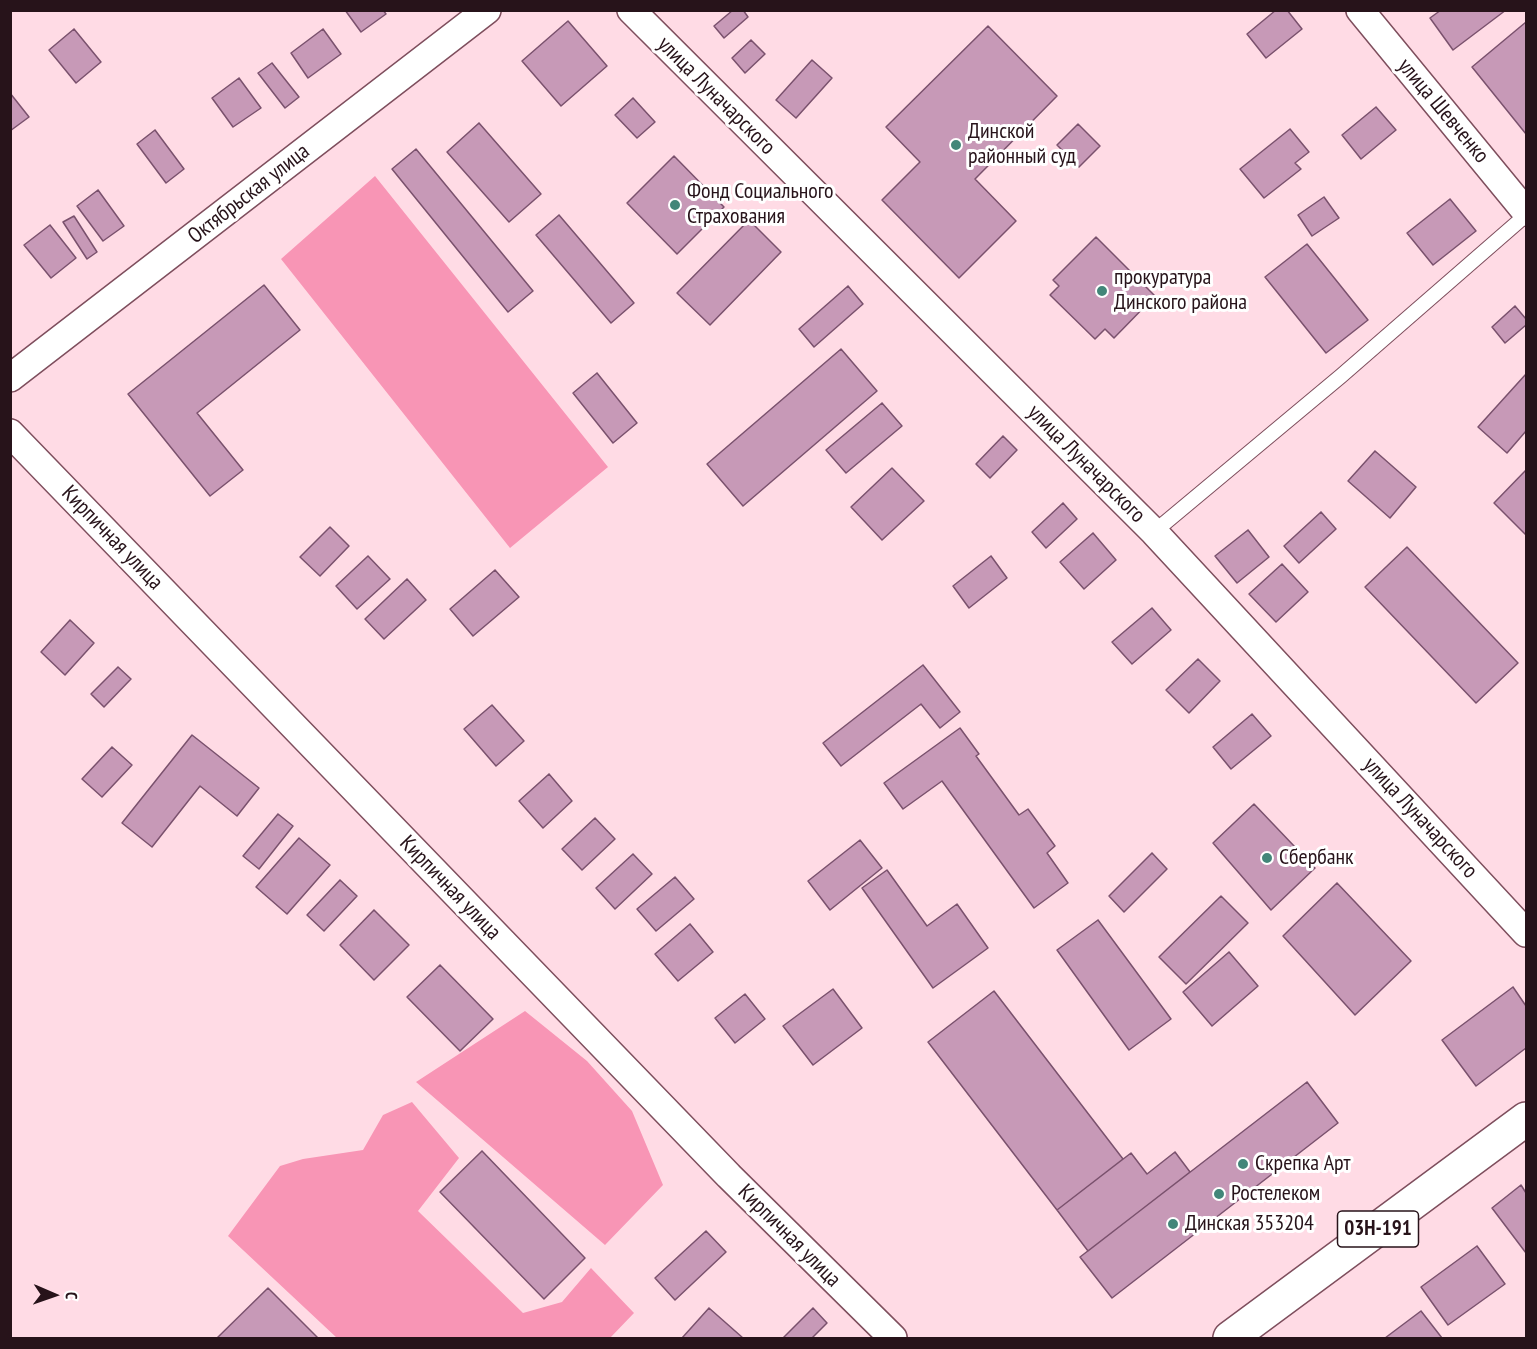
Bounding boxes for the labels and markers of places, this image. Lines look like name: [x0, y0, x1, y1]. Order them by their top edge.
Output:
place label: Динской районный суд: [968, 119, 1076, 170]
marker: Динской районный суд: [949, 138, 963, 152]
place label: Фонд Социального Страхования: [687, 179, 833, 230]
marker: Фонд Социального Страхования: [668, 198, 682, 212]
place label: прокуратура Динского района: [1114, 265, 1247, 316]
marker: прокуратура Динского района: [1095, 284, 1109, 298]
place label: Сбербанк: [1279, 845, 1354, 871]
marker: Сбербанк: [1260, 851, 1274, 865]
place label: Скрепка Арт: [1255, 1151, 1350, 1177]
marker: Скрепка Арт: [1236, 1157, 1250, 1171]
place label: Ростелеком: [1231, 1181, 1320, 1207]
marker: Ростелеком: [1212, 1187, 1226, 1201]
place label: Динская 353204: [1185, 1211, 1314, 1237]
marker: Динская 353204: [1166, 1217, 1180, 1231]

